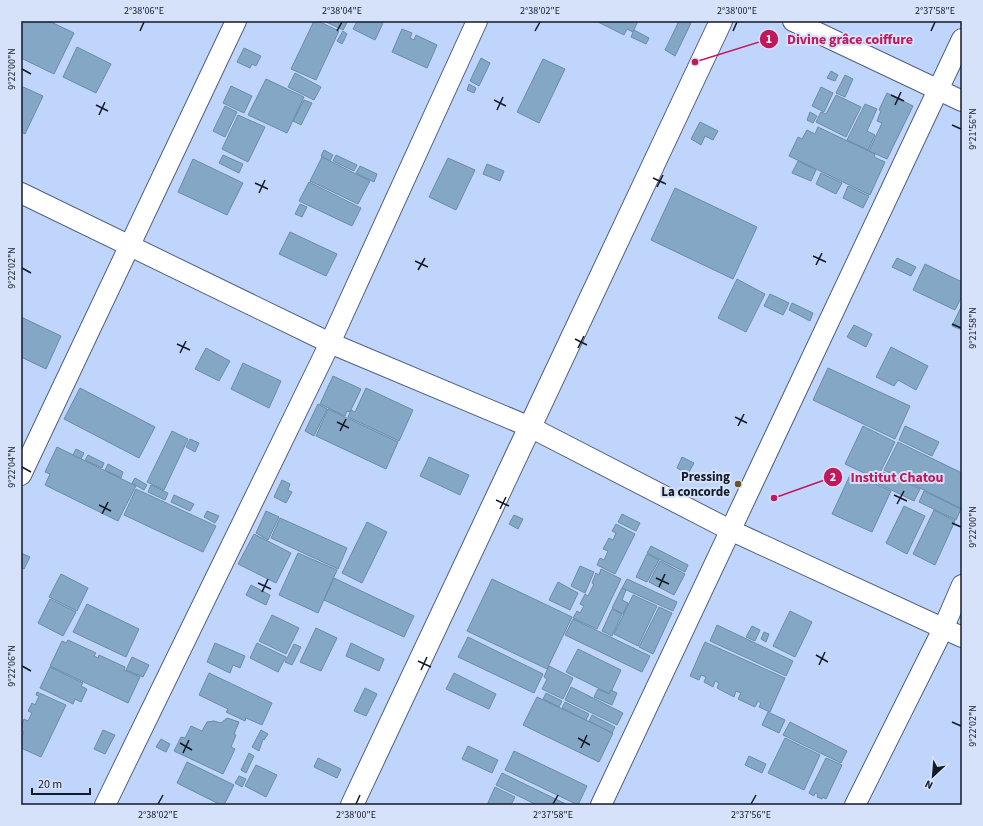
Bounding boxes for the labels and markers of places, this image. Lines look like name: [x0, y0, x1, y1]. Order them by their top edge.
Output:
callout: Divine grâce coiffure: [759, 26, 921, 52]
callout: Institut Chatou: [823, 464, 952, 490]
place label: Pressing La concorde: [661, 468, 730, 501]
marker: Pressing La concorde: [733, 479, 743, 489]

